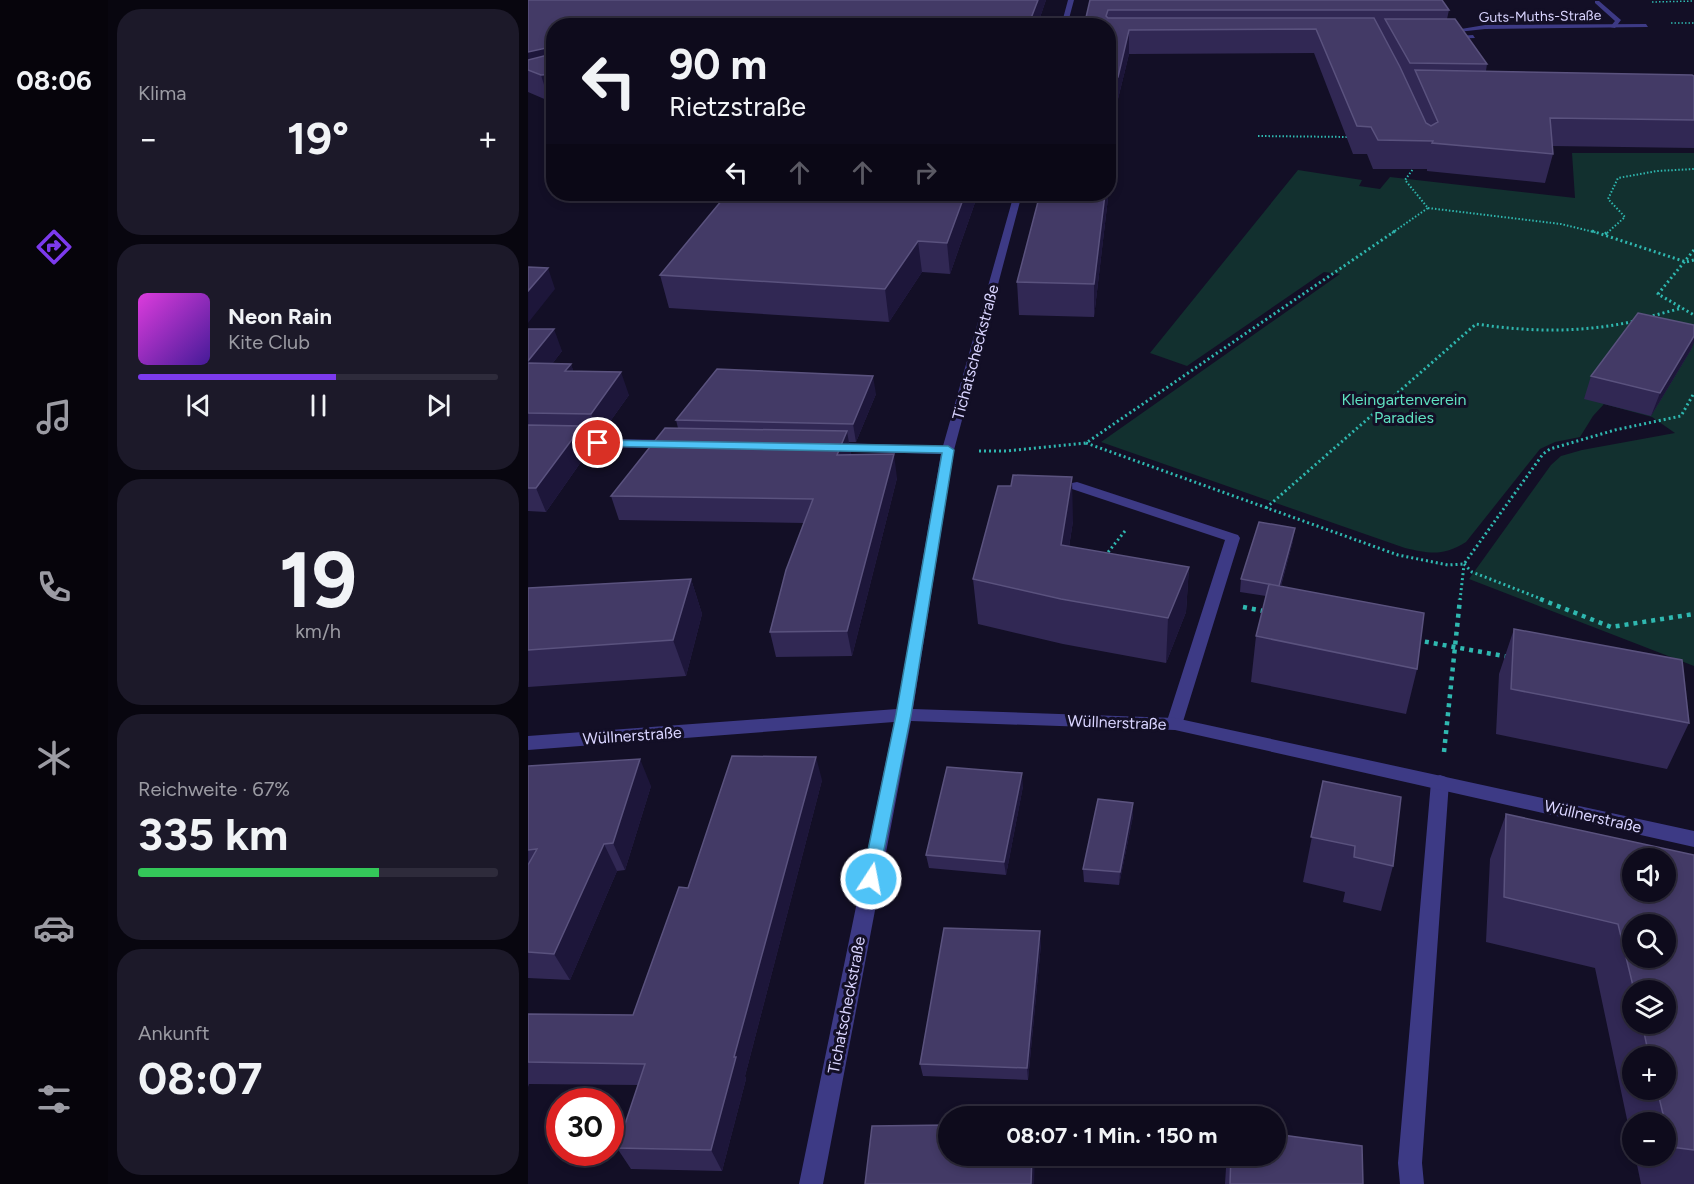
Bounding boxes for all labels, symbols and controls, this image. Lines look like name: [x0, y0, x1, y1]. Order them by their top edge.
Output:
street label: Guts-Muths-Straße: [1479, 7, 1602, 26]
text: 90 m: [669, 39, 767, 90]
icon: left: [570, 42, 648, 120]
text: 08:06: [16, 64, 92, 97]
text: Klima: [138, 81, 186, 105]
text: Rietzstraße: [669, 90, 806, 123]
text: 19°: [287, 111, 349, 165]
text: −: [138, 119, 159, 158]
text: +: [477, 119, 498, 158]
icon: left: [720, 156, 753, 189]
icon: ahead: [783, 156, 816, 189]
icon: ahead: [846, 156, 879, 189]
icon: right: [909, 156, 942, 189]
icon: directions: [33, 226, 75, 268]
street label: Tichatscheckstraße: [948, 282, 1003, 422]
text: Neon Rain: [228, 303, 332, 330]
text: Kite Club: [228, 330, 310, 354]
icon: previous: [182, 389, 215, 422]
icon: pause: [302, 389, 335, 422]
icon: next: [422, 389, 455, 422]
park label: Kleingartenverein Paradies: [1342, 390, 1466, 427]
icon: music: [33, 396, 75, 438]
pin: [572, 417, 623, 468]
icon: arrive: [581, 426, 614, 459]
text: 19: [279, 533, 357, 627]
icon: phone: [33, 566, 75, 608]
text: km/h: [295, 619, 341, 643]
street label: Wüllnerstraße: [1067, 711, 1167, 734]
street label: Wüllnerstraße: [582, 723, 682, 748]
icon: climate: [33, 737, 75, 779]
text: Reichweite · 67%: [138, 777, 290, 801]
street label: Wüllnerstraße: [1542, 796, 1644, 837]
text: 335 km: [138, 807, 288, 861]
position arrow: [839, 847, 903, 911]
map controls: [1622, 848, 1676, 1166]
button: sound: [1622, 848, 1676, 902]
icon: car: [33, 907, 75, 949]
button: search: [1622, 914, 1676, 968]
street label: Tichatscheckstraße: [824, 935, 869, 1075]
button: layers: [1622, 980, 1676, 1034]
text: Ankunft: [138, 1021, 210, 1045]
button: +: [1622, 1046, 1676, 1100]
text: 08:07: [138, 1051, 262, 1105]
icon: filters: [33, 1078, 75, 1120]
speed limit sign: 30: [546, 1088, 624, 1166]
button: −: [1622, 1112, 1676, 1166]
text: 08:07 · 1 Min. · 150 m: [1006, 1122, 1218, 1149]

